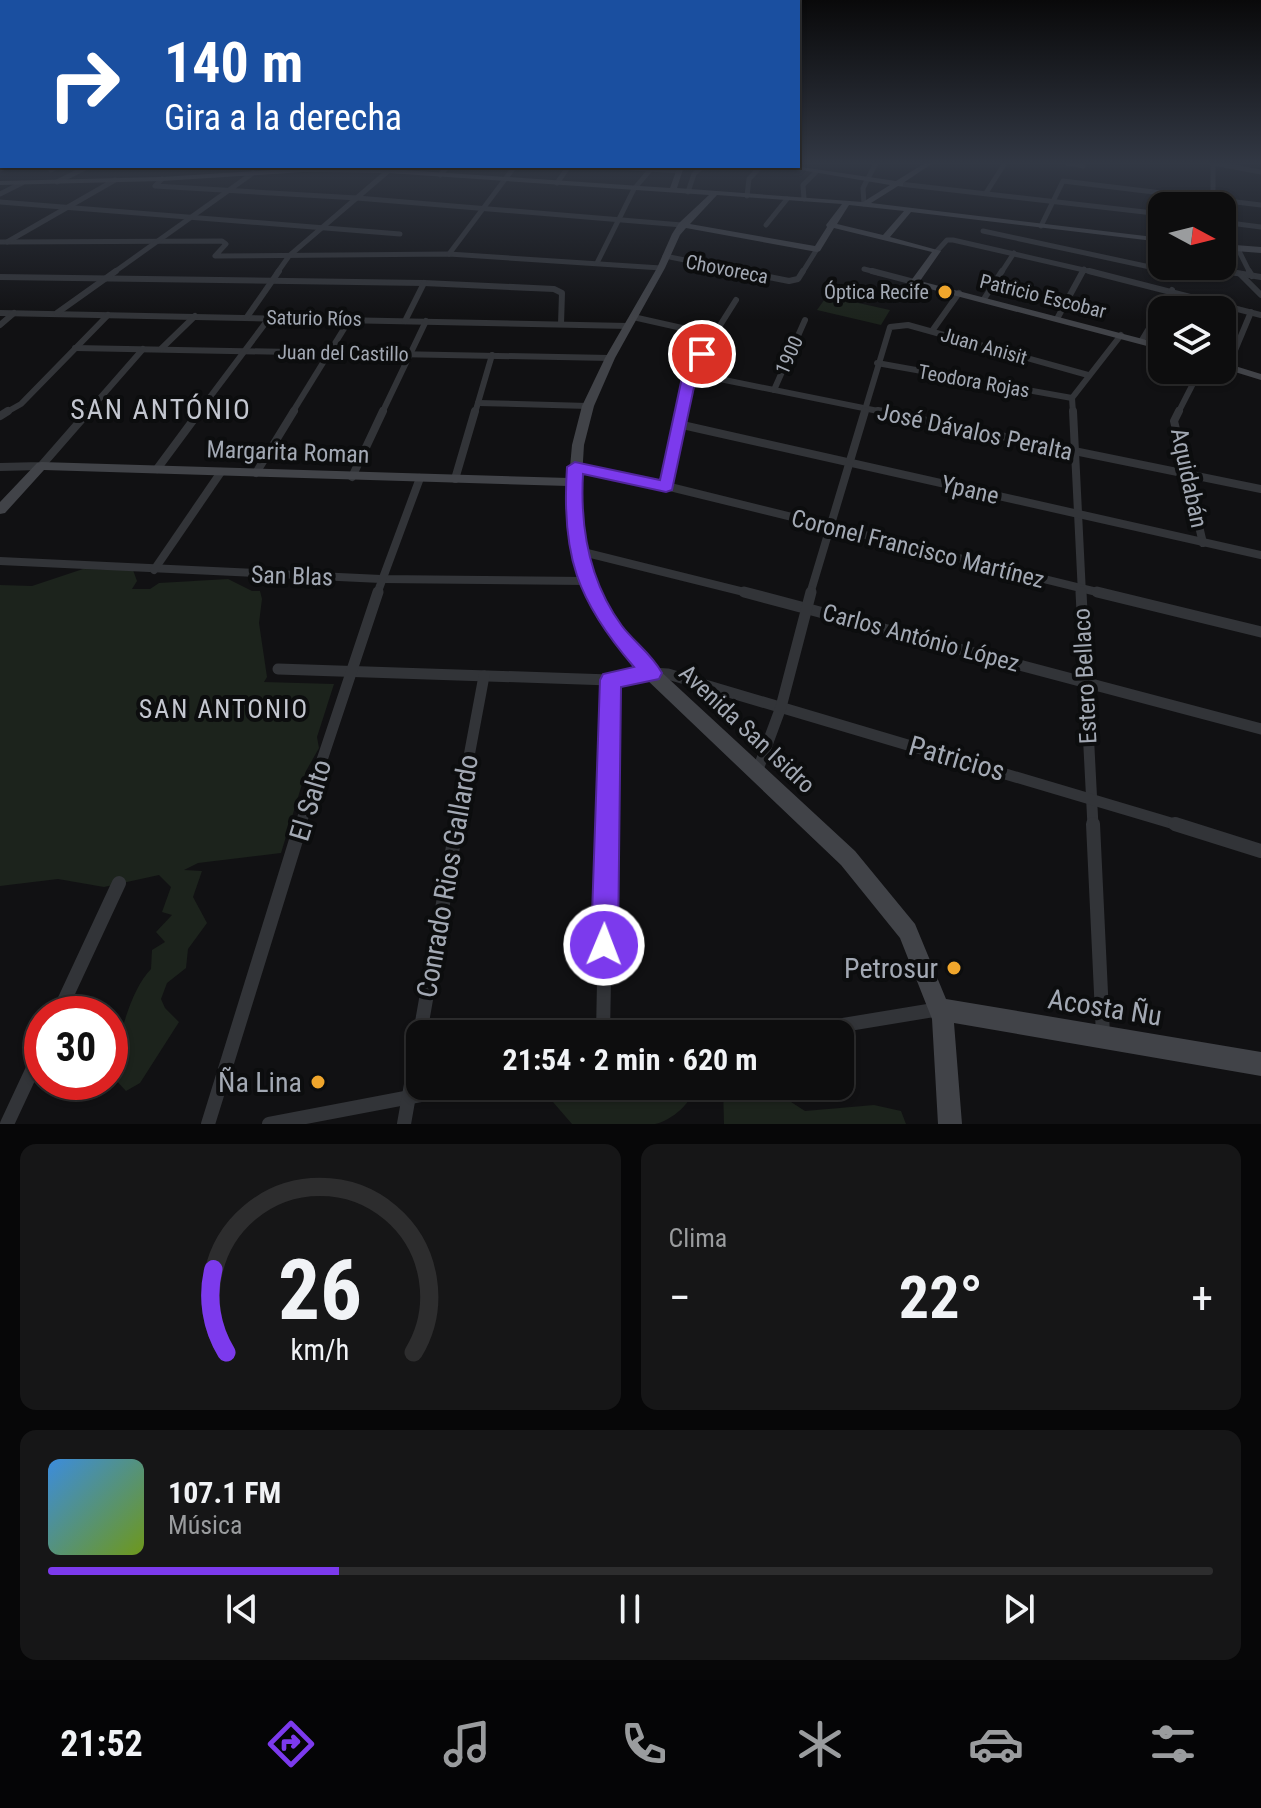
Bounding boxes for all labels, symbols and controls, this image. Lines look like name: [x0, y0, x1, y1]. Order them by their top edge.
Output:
text: 140 m: [164, 30, 303, 96]
icon: right: [32, 32, 136, 136]
text: Gira a la derecha: [164, 97, 402, 139]
north arrow: [1148, 192, 1236, 280]
map controls: [1148, 192, 1236, 384]
street label: Chovoreca: [684, 249, 770, 289]
street label: Patricio Escobar: [977, 269, 1109, 323]
place label: Óptica Recife: [824, 280, 929, 304]
marker: Óptica Recife: [936, 283, 954, 301]
button: layers: [1148, 296, 1236, 384]
street label: Saturio Ríos: [266, 305, 362, 331]
pin: [668, 320, 736, 388]
street label: Juan Anisit: [938, 322, 1030, 370]
icon: arrive: [680, 332, 724, 376]
street label: 1900: [770, 332, 808, 378]
street label: Juan del Castillo: [277, 340, 409, 366]
street label: Teodora Rojas: [917, 359, 1031, 403]
district label: SAN ANTÓNIO: [70, 393, 252, 426]
street label: José Dávalos Peralta: [875, 398, 1075, 466]
street label: Aquidabán: [1165, 426, 1213, 530]
street label: Margarita Roman: [206, 435, 370, 469]
street label: Ypane: [938, 470, 1002, 510]
street label: Coronel Francisco Martínez: [789, 504, 1047, 594]
street label: San Blas: [250, 561, 334, 591]
street label: Carlos António López: [820, 598, 1022, 678]
street label: Estero Bellaco: [1067, 607, 1103, 745]
street label: Avenida San Isidro: [673, 659, 821, 799]
district label: SAN ANTONIO: [139, 694, 309, 724]
street label: Patricios: [905, 729, 1009, 788]
street label: Conrado Rios Gallardo: [410, 752, 485, 1000]
street label: El Salto: [283, 756, 338, 845]
position arrow: [562, 903, 646, 987]
place label: Petrosur: [844, 952, 938, 985]
marker: Petrosur: [945, 959, 963, 977]
street label: Acosta Ñu: [1046, 982, 1164, 1033]
speed limit sign: 30: [24, 996, 128, 1100]
text: 21:54 · 2 min · 620 m: [503, 1042, 757, 1077]
place label: Ña Lina: [218, 1066, 302, 1099]
marker: Ña Lina: [309, 1073, 327, 1091]
text: Clima: [669, 1223, 727, 1253]
text: 26: [278, 1242, 362, 1339]
text: 22°: [899, 1262, 983, 1333]
text: −: [669, 1272, 691, 1324]
text: +: [1191, 1272, 1213, 1324]
text: km/h: [291, 1333, 350, 1367]
text: 107.1 FM: [168, 1475, 281, 1510]
text: Música: [168, 1510, 243, 1540]
icon: previous: [220, 1587, 264, 1631]
icon: pause: [608, 1587, 652, 1631]
icon: next: [997, 1587, 1041, 1631]
icon: directions: [263, 1716, 319, 1772]
icon: music: [439, 1716, 495, 1772]
icon: phone: [616, 1716, 672, 1772]
icon: climate: [792, 1716, 848, 1772]
icon: car: [968, 1716, 1024, 1772]
icon: filters: [1145, 1716, 1201, 1772]
text: 21:52: [60, 1723, 143, 1765]

